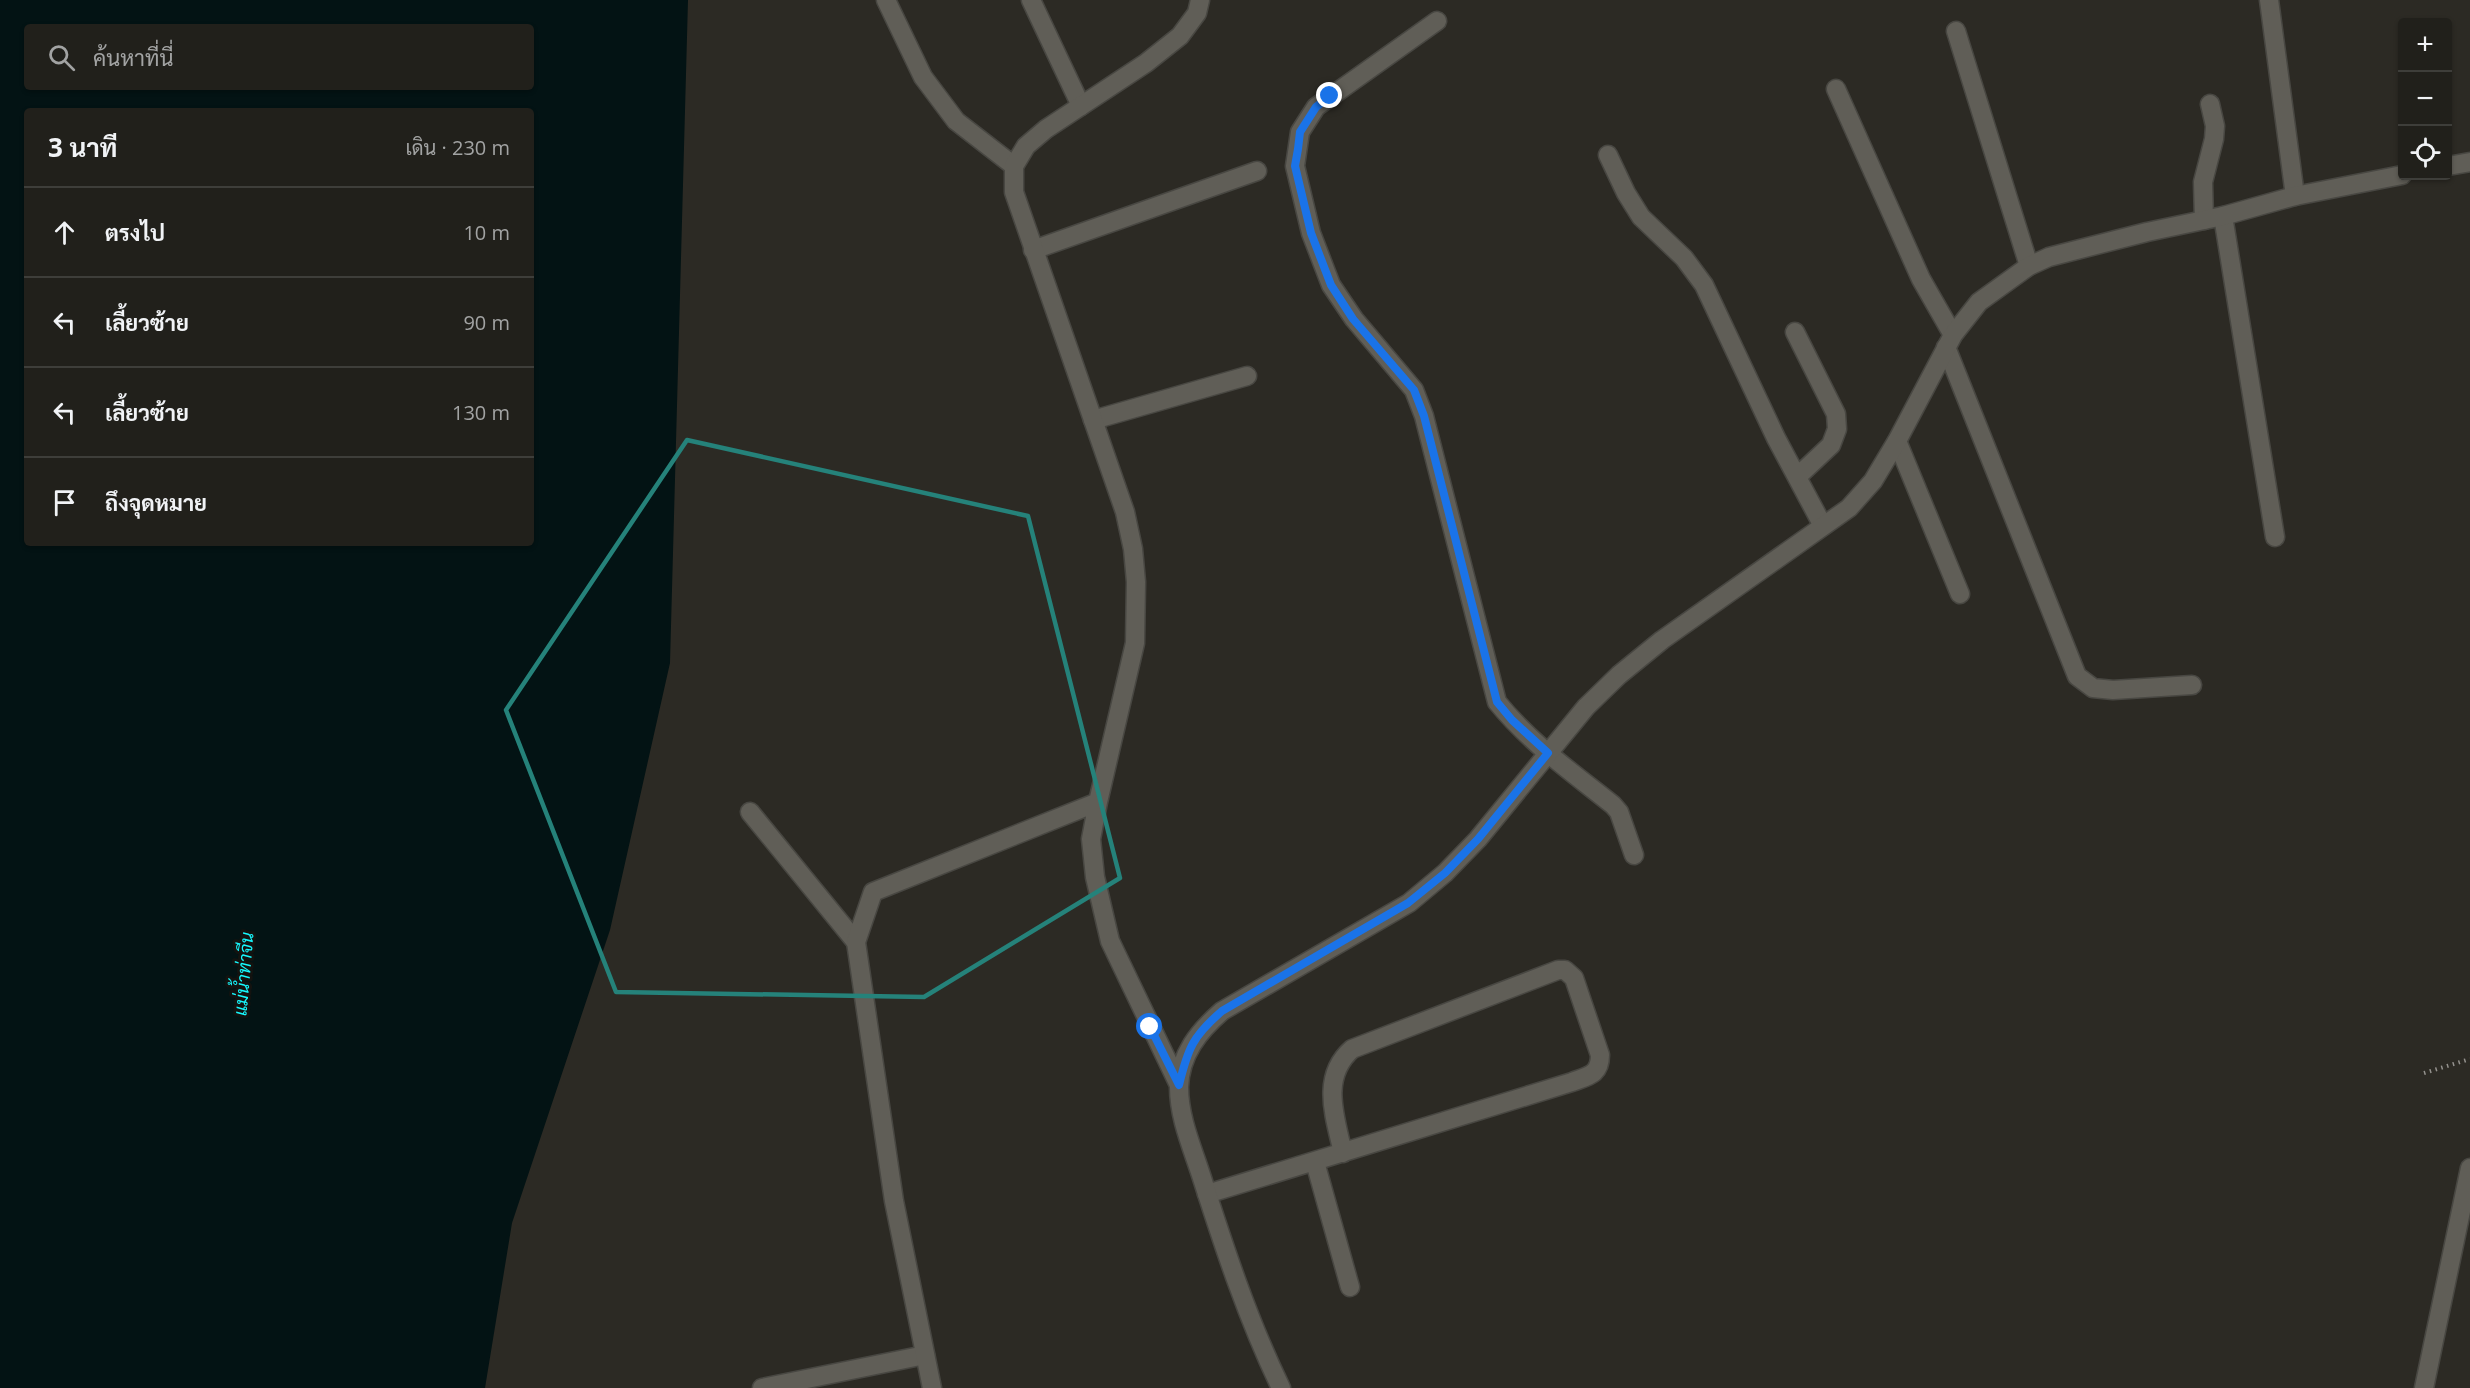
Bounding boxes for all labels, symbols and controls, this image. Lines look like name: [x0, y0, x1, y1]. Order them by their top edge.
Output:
map controls: [2398, 18, 2452, 180]
button: +: [2398, 18, 2452, 72]
search box: [24, 24, 534, 90]
icon: search: [45, 41, 78, 74]
text: ค้นหาที่นี่: [93, 42, 173, 72]
button: −: [2398, 72, 2452, 126]
route end: [1316, 82, 1342, 108]
button: locate: [2398, 126, 2452, 180]
text: 3 นาที: [48, 129, 117, 165]
text: เดิน · 230 m: [406, 134, 510, 161]
icon: ahead: [48, 216, 81, 249]
text: ตรงไป: [105, 217, 165, 247]
text: 10 m: [463, 219, 510, 246]
icon: left: [48, 306, 81, 339]
text: เลี้ยวซ้าย: [105, 307, 189, 337]
text: 90 m: [463, 309, 510, 336]
icon: left: [48, 396, 81, 429]
text: เลี้ยวซ้าย: [105, 397, 189, 427]
text: 130 m: [452, 399, 510, 426]
icon: arrive: [48, 486, 81, 519]
text: ถึงจุดหมาย: [105, 487, 207, 517]
water label: แม่น้ำท่าจีน: [224, 930, 259, 1017]
route start: [1136, 1013, 1162, 1039]

